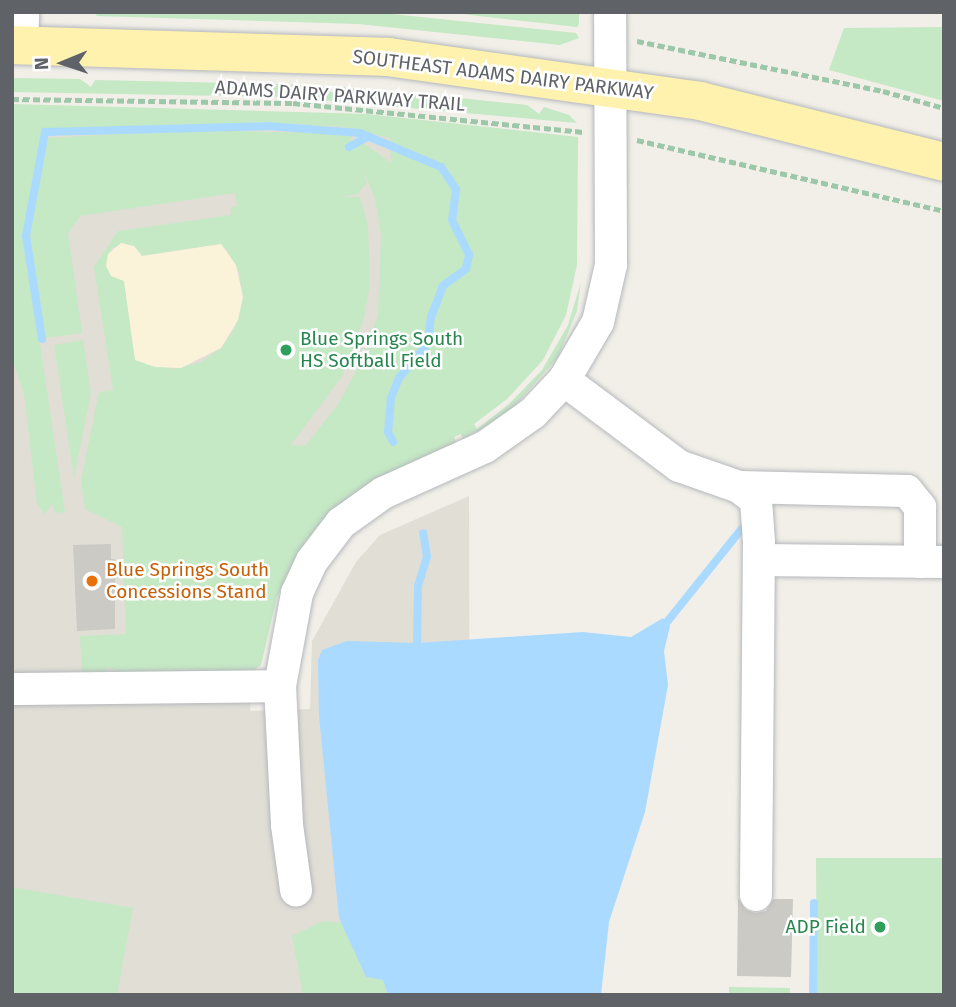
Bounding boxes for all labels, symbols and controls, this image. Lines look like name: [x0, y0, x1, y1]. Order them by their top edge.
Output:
north arrow: [28, 28, 98, 98]
street label: SOUTHEAST ADAMS DAIRY PARKWAY: [351, 45, 655, 105]
text: N: [30, 57, 53, 70]
street label: ADAMS DAIRY PARKWAY TRAIL: [214, 76, 466, 116]
place label: Blue Springs South HS Softball Field: [300, 328, 463, 372]
marker: Blue Springs South HS Softball Field: [278, 342, 294, 358]
place label: Blue Springs South Concessions Stand: [106, 559, 269, 603]
marker: Blue Springs South Concessions Stand: [84, 573, 100, 589]
place label: ADP Field: [786, 916, 866, 938]
marker: ADP Field: [872, 919, 888, 935]

